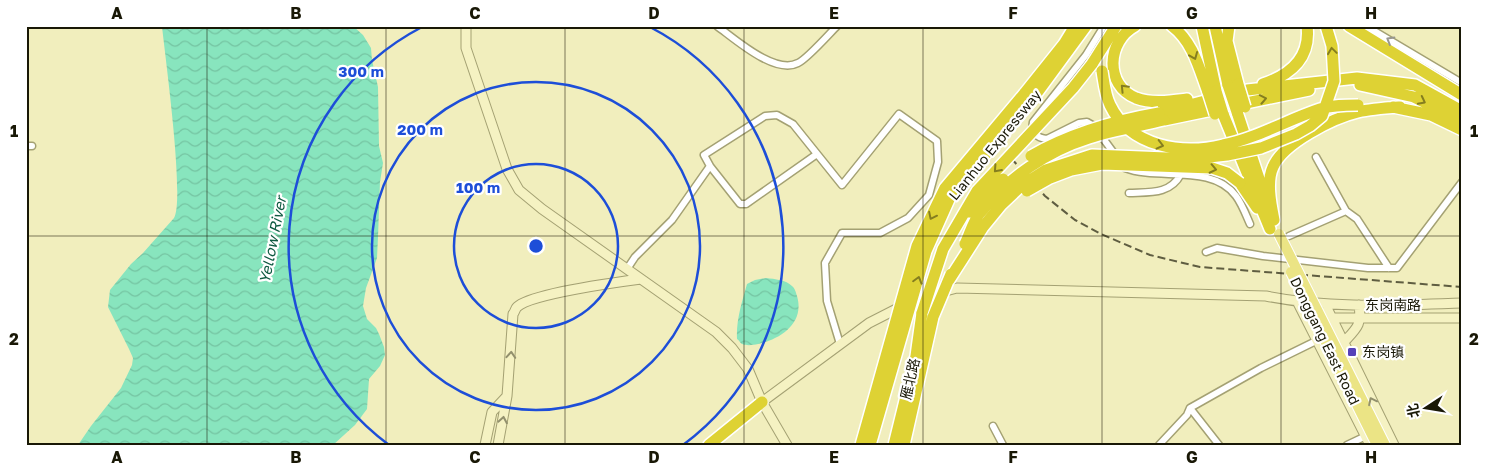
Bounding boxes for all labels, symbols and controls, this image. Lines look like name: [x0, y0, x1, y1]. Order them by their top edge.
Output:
text: A: [111, 3, 123, 23]
text: B: [290, 3, 302, 23]
text: C: [469, 3, 481, 23]
text: D: [648, 3, 660, 23]
text: E: [829, 3, 839, 23]
text: F: [1008, 3, 1018, 23]
text: G: [1186, 3, 1198, 23]
text: H: [1365, 3, 1377, 23]
one-way arrow: [1386, 37, 1395, 47]
one-way arrow: [1328, 47, 1338, 56]
one-way arrow: [1188, 52, 1198, 60]
text: 300 m: [338, 62, 384, 80]
one-way arrow: [1121, 84, 1130, 93]
street label: Lianhuo Expressway: [945, 86, 1044, 203]
one-way arrow: [1258, 94, 1267, 104]
one-way arrow: [1417, 95, 1426, 105]
text: 200 m: [397, 120, 443, 138]
text: 1: [10, 121, 18, 141]
text: 1: [1470, 121, 1478, 141]
one-way arrow: [1156, 139, 1165, 150]
one-way arrow: [994, 163, 1003, 172]
one-way arrow: [1209, 164, 1218, 174]
text: 100 m: [456, 178, 500, 196]
water label: Yellow River: [255, 193, 290, 285]
one-way arrow: [927, 211, 938, 220]
centre of rings: [527, 237, 545, 255]
street label: Donggang East Road: [1287, 274, 1364, 407]
one-way arrow: [912, 277, 922, 285]
street label: 东岗南路: [1365, 296, 1421, 313]
text: 2: [9, 329, 19, 349]
text: 2: [1469, 329, 1479, 349]
place label: 东岗镇: [1362, 343, 1404, 360]
marker: 东岗镇: [1346, 346, 1358, 358]
one-way arrow: [505, 351, 516, 359]
street label: 雁北路: [897, 357, 923, 401]
north arrow: [1400, 384, 1450, 434]
one-way arrow: [1368, 397, 1378, 406]
text: 北: [1403, 402, 1423, 419]
one-way arrow: [497, 416, 508, 425]
text: A: [111, 447, 123, 467]
text: B: [290, 447, 302, 467]
text: C: [469, 447, 481, 467]
text: D: [648, 447, 660, 467]
text: E: [829, 447, 839, 467]
text: F: [1008, 447, 1018, 467]
text: G: [1186, 447, 1198, 467]
text: H: [1365, 447, 1377, 467]

